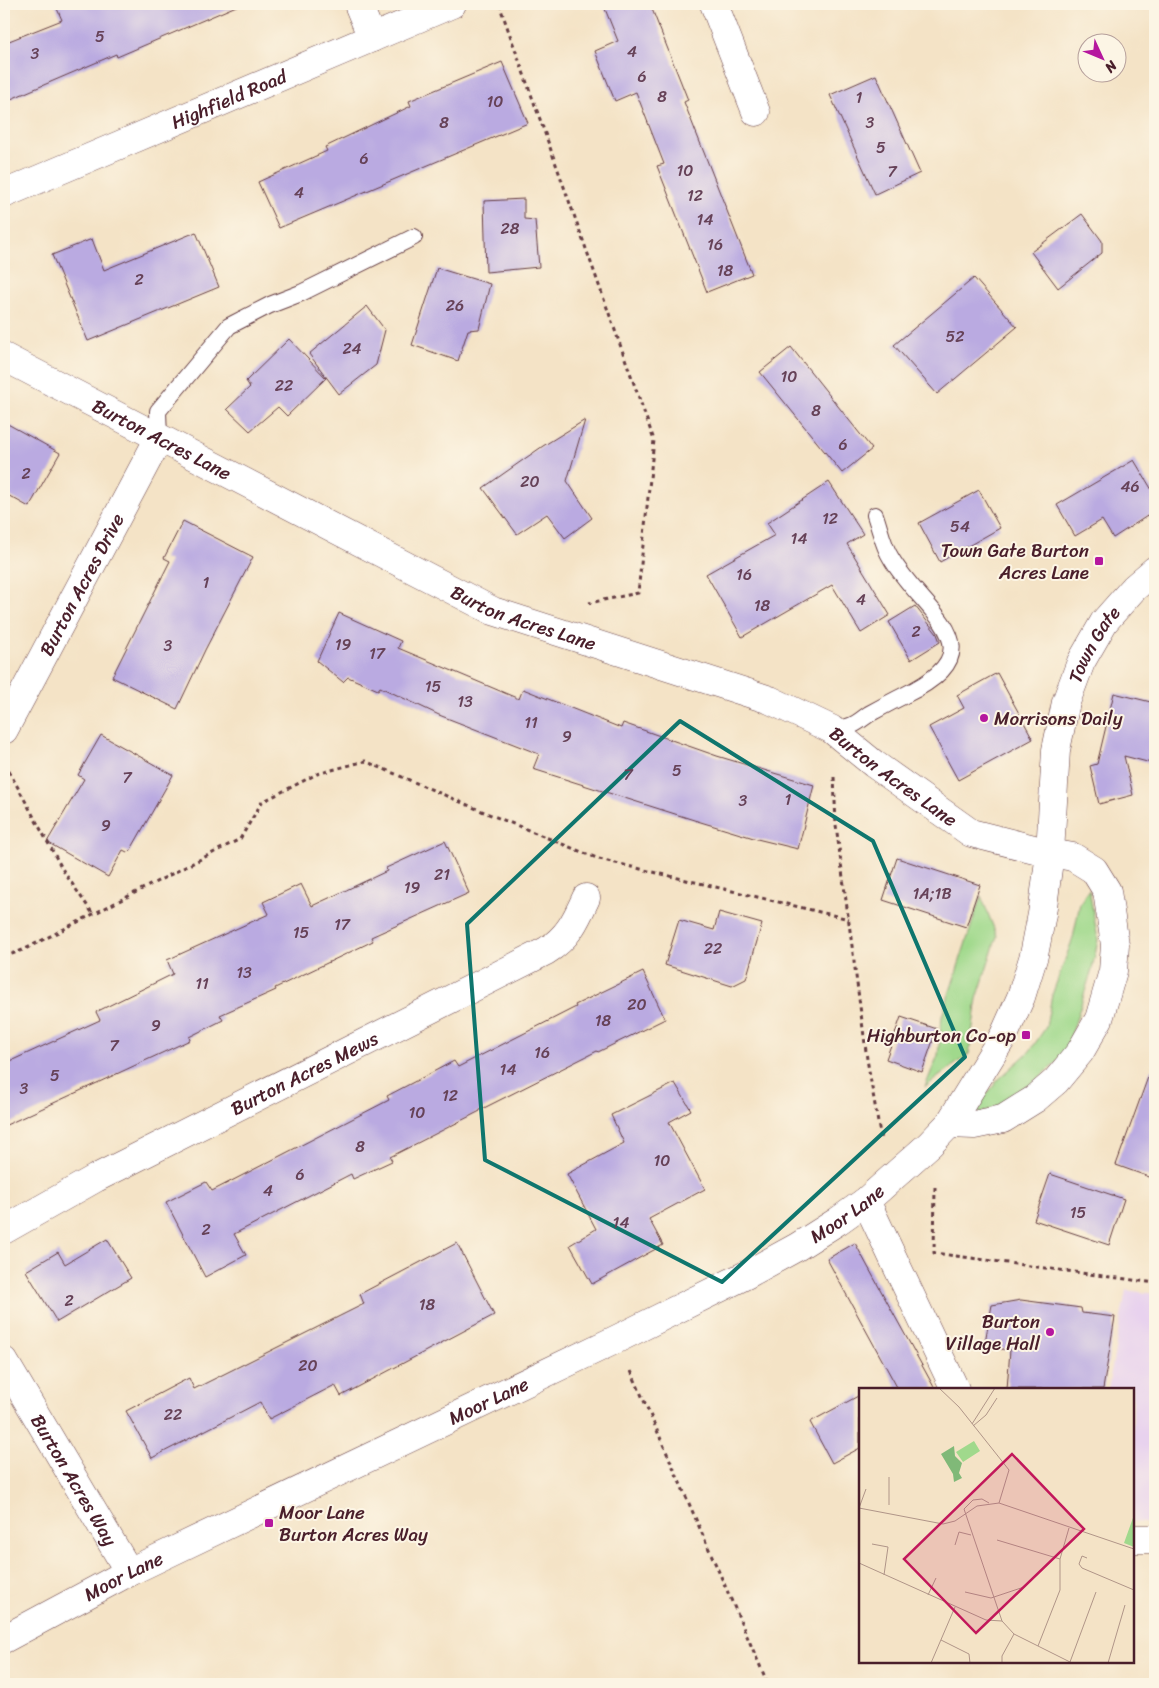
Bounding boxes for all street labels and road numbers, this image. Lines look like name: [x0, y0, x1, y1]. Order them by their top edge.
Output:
street label: Highfield Road: [166, 60, 293, 138]
street label: Burton Acres Lane: [86, 390, 238, 490]
street label: Burton Acres Drive: [30, 507, 134, 662]
street label: Burton Acres Lane: [445, 576, 601, 660]
street label: Town Gate: [1059, 598, 1129, 688]
street label: Burton Acres Lane: [822, 718, 965, 836]
street label: Burton Acres Mews: [225, 1022, 385, 1125]
street label: Moor Lane: [803, 1175, 893, 1252]
street label: Moor Lane: [443, 1367, 535, 1434]
street label: Burton Acres Way: [22, 1407, 126, 1553]
street label: Moor Lane: [78, 1542, 169, 1611]

